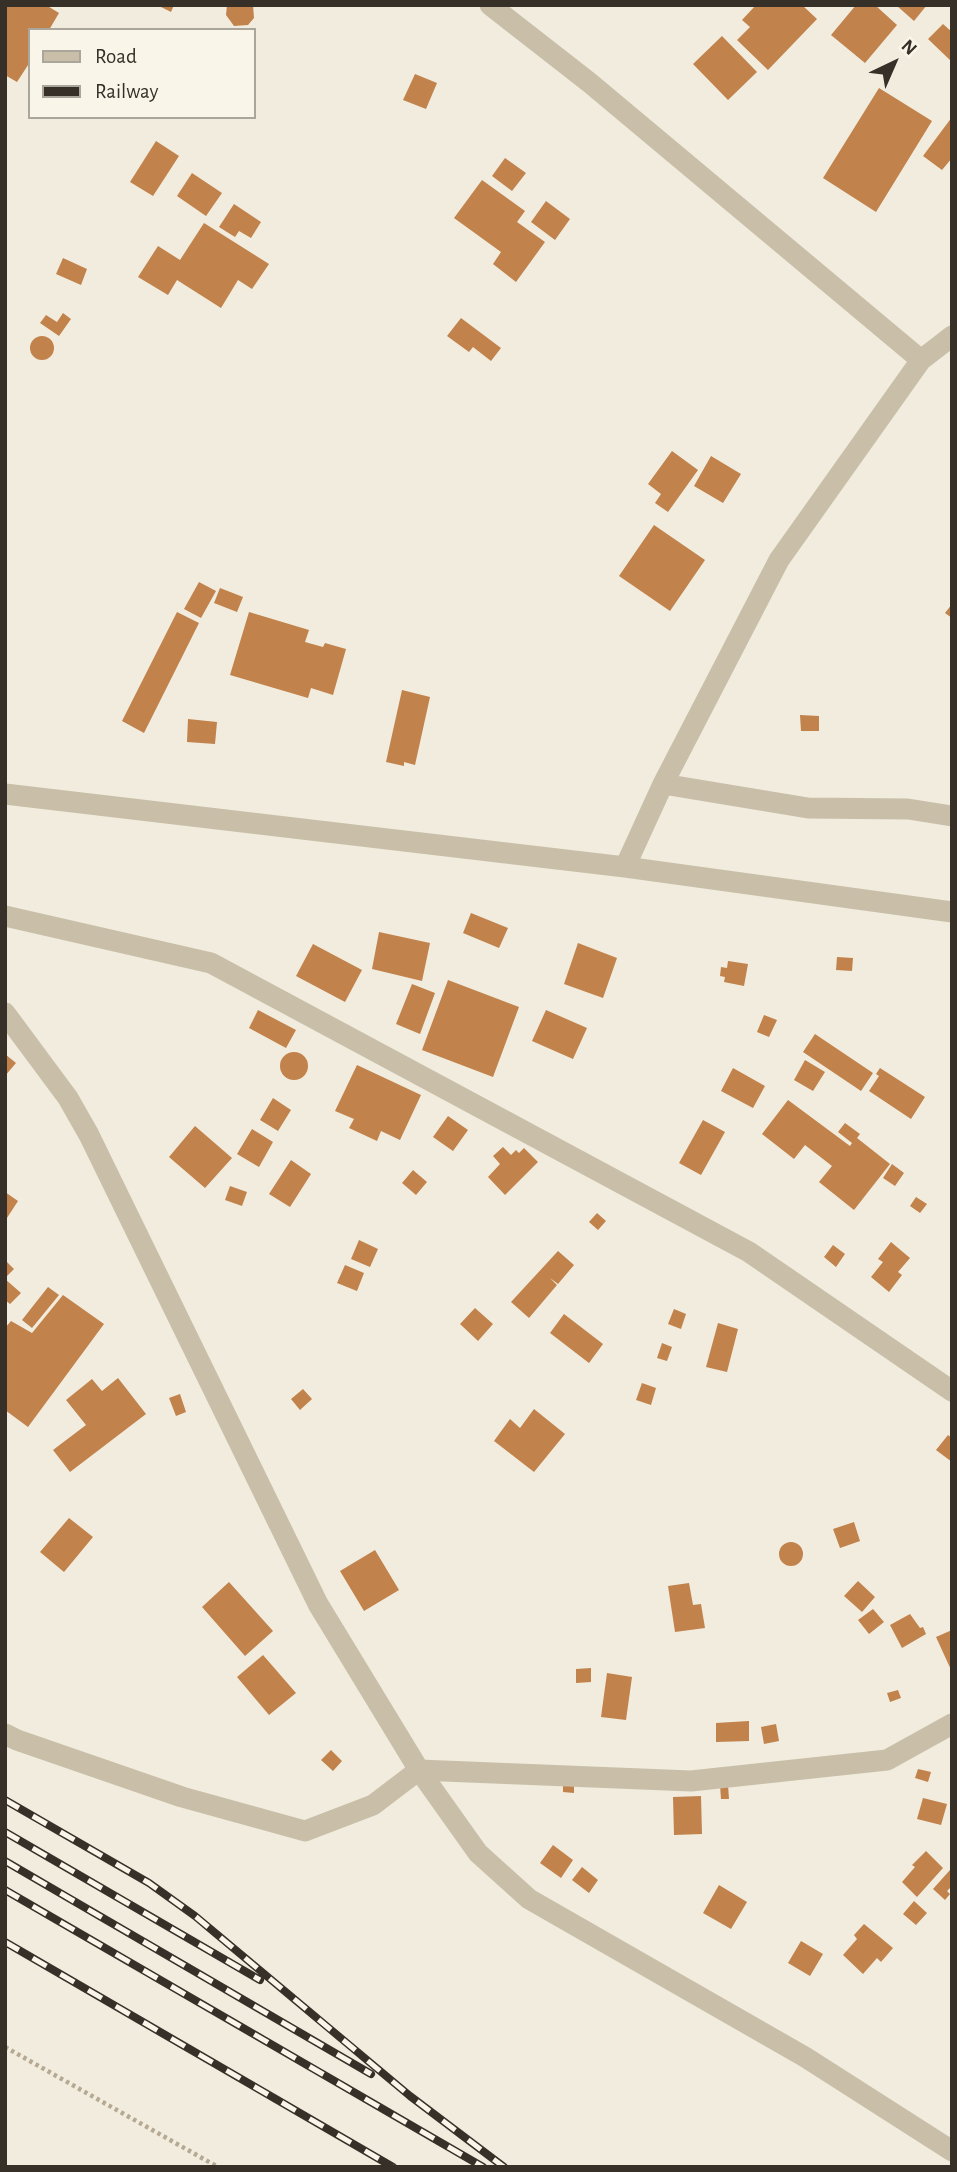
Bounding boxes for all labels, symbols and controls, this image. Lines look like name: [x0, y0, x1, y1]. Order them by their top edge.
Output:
legend: [28, 28, 256, 119]
north arrow: [859, 28, 929, 98]
text: N: [898, 36, 920, 59]
text: Road: [95, 46, 137, 67]
text: Railway: [95, 81, 158, 102]

